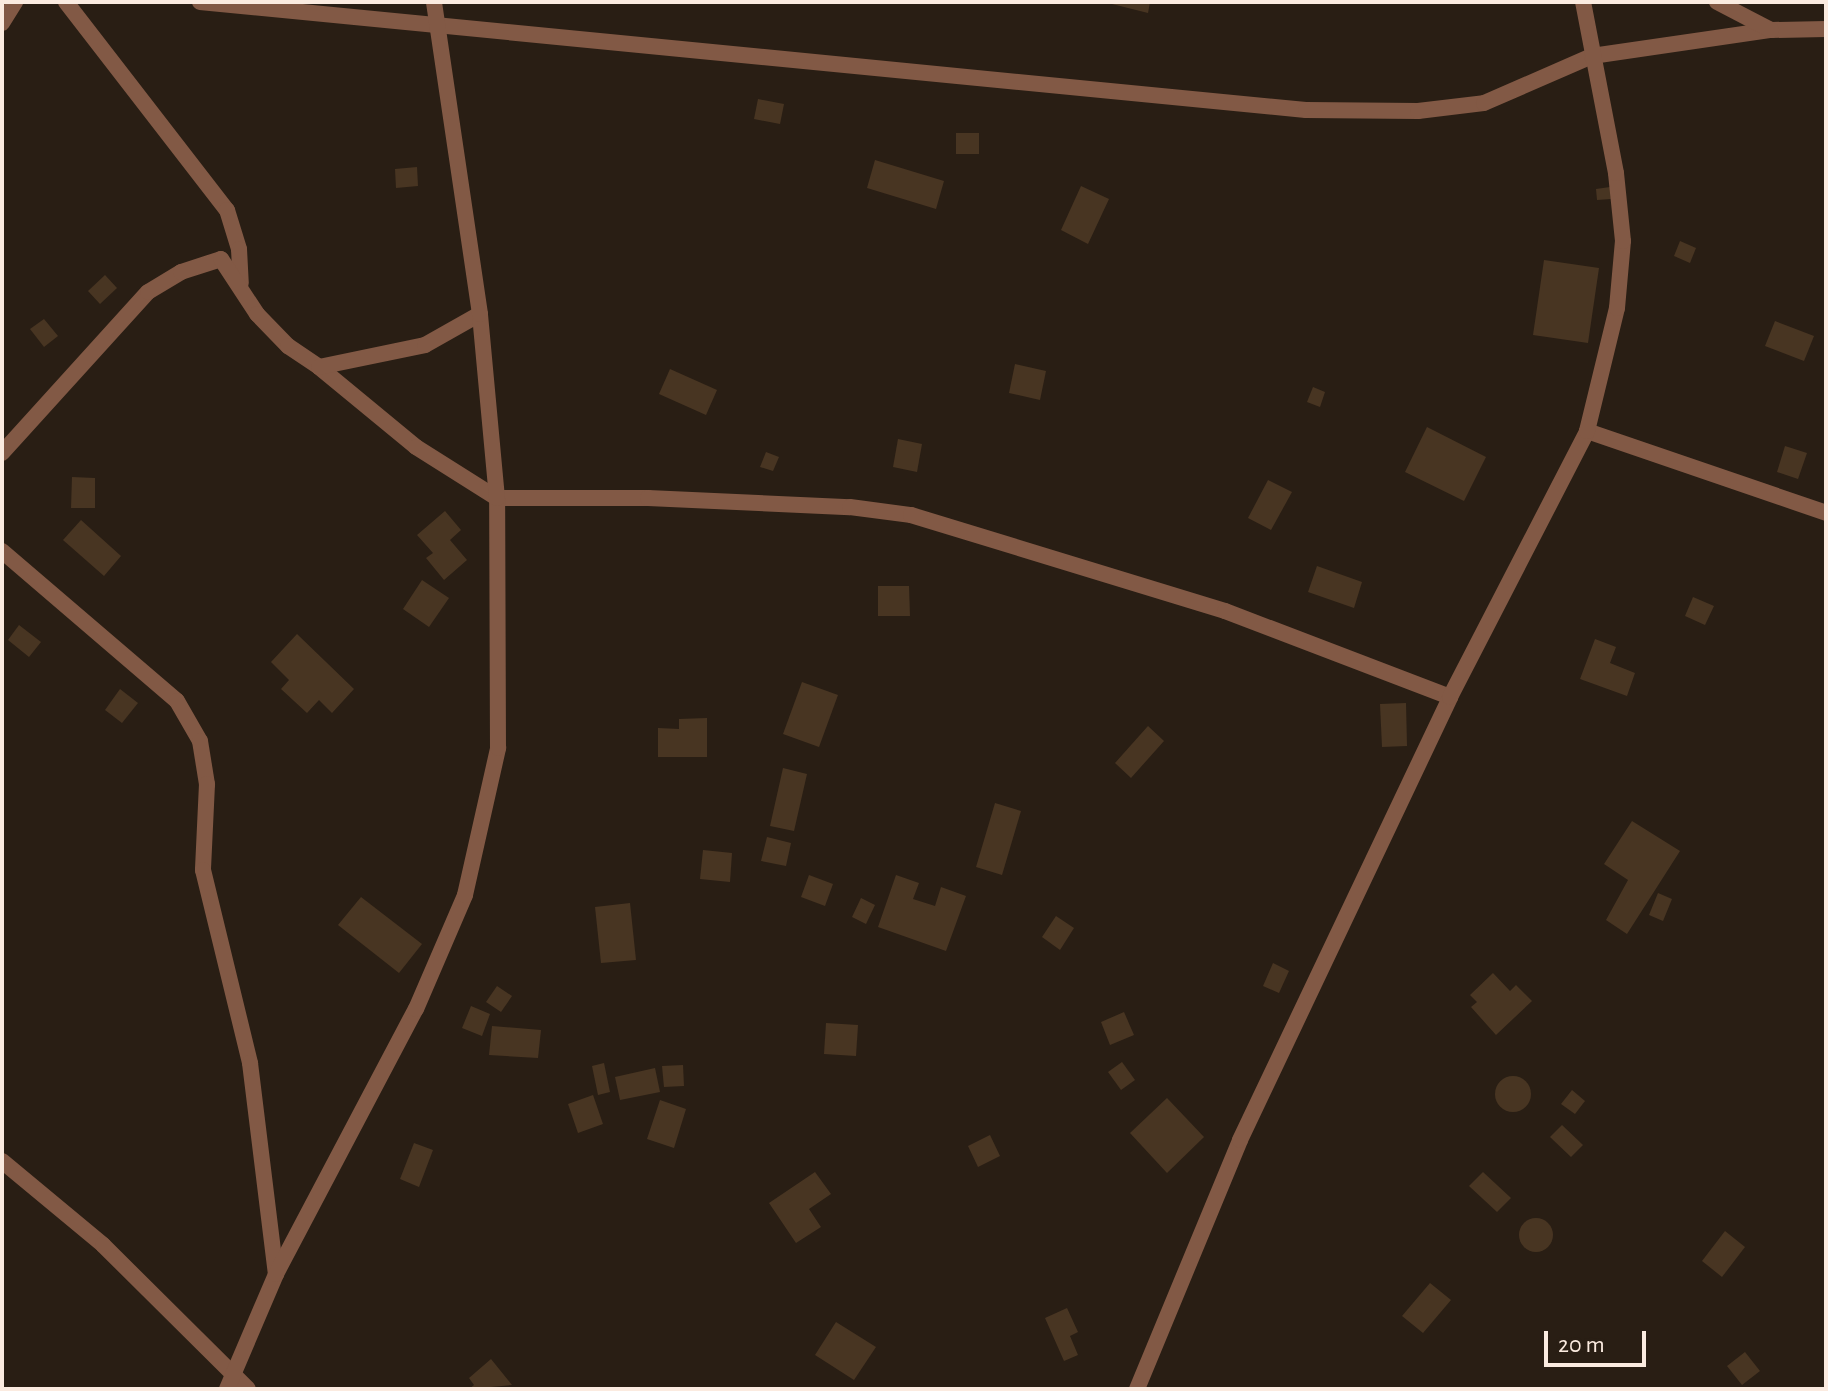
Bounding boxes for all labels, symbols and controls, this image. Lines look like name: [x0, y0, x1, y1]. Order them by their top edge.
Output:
scale bar: [1548, 1315, 1650, 1365]
text: 20 m: [1558, 1333, 1605, 1357]

